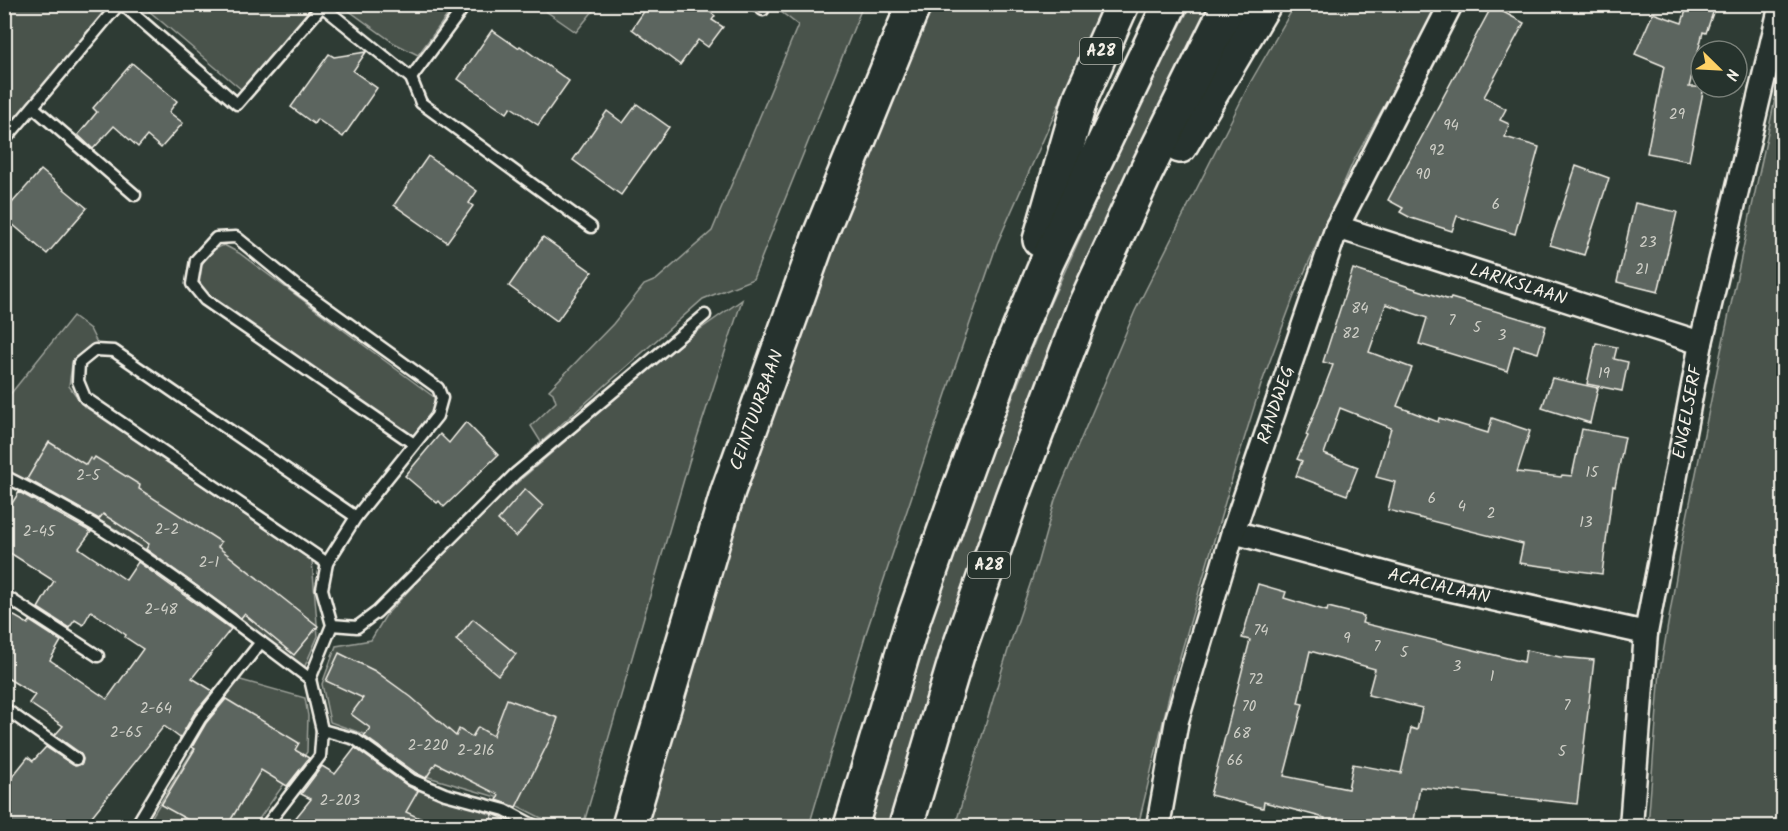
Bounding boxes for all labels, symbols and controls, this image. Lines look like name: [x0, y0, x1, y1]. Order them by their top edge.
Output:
road number: A28: [1080, 38, 1122, 64]
north arrow: [1689, 39, 1749, 99]
text: N: [1718, 65, 1745, 84]
house number: 29: [1669, 103, 1686, 127]
house number: 94: [1443, 114, 1459, 138]
house number: 92: [1429, 139, 1445, 163]
house number: 90: [1416, 163, 1431, 187]
house number: 6: [1492, 193, 1500, 217]
house number: 23: [1639, 231, 1657, 255]
street label: LARIKSLAAN: [1466, 256, 1571, 314]
house number: 21: [1635, 258, 1649, 282]
house number: 84: [1351, 297, 1369, 321]
house number: 7: [1449, 309, 1457, 333]
house number: 5: [1473, 316, 1482, 340]
house number: 82: [1342, 322, 1360, 346]
house number: 3: [1498, 324, 1507, 348]
street label: CEINTUURBAAN: [722, 346, 792, 475]
street label: RANDWEG: [1250, 362, 1303, 448]
house number: 19: [1598, 362, 1611, 386]
street label: ENGELSERF: [1665, 362, 1711, 461]
house number: 15: [1586, 461, 1599, 485]
house number: 2-5: [76, 464, 101, 488]
house number: 6: [1428, 487, 1436, 511]
house number: 4: [1458, 495, 1466, 519]
house number: 2: [1487, 502, 1495, 526]
house number: 13: [1579, 511, 1593, 535]
house number: 2-2: [155, 518, 179, 542]
house number: 2-45: [23, 520, 56, 544]
house number: 2-1: [199, 551, 219, 575]
road number: A28: [968, 552, 1010, 578]
street label: ACACIALAAN: [1385, 560, 1493, 612]
house number: 2-48: [145, 598, 178, 622]
house number: 74: [1253, 619, 1269, 643]
house number: 9: [1343, 627, 1351, 651]
house number: 7: [1374, 635, 1382, 659]
house number: 5: [1400, 641, 1409, 665]
house number: 3: [1453, 655, 1462, 679]
house number: 1: [1490, 665, 1495, 689]
house number: 72: [1248, 668, 1264, 692]
house number: 7: [1564, 694, 1572, 718]
house number: 70: [1242, 695, 1257, 719]
house number: 2-64: [140, 697, 172, 721]
house number: 2-65: [110, 721, 143, 745]
house number: 68: [1233, 722, 1252, 746]
house number: 2-220: [408, 734, 449, 758]
house number: 2-216: [457, 739, 495, 763]
house number: 5: [1558, 740, 1567, 764]
house number: 66: [1227, 749, 1243, 773]
house number: 2-203: [320, 789, 361, 813]

